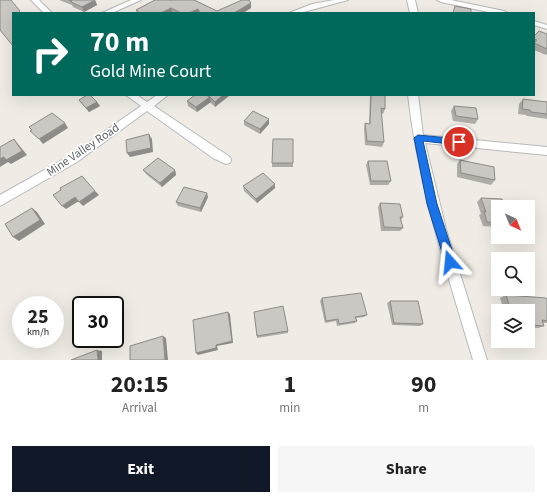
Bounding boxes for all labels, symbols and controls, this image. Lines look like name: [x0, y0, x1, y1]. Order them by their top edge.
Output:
text: 70 m: [90, 22, 149, 62]
icon: right: [24, 28, 76, 80]
text: Gold Mine Court: [90, 59, 211, 84]
street label: Mine Valley Road: [43, 119, 123, 181]
pin: [442, 125, 476, 159]
icon: arrive: [448, 131, 470, 153]
north arrow: [491, 200, 535, 244]
map controls: [491, 200, 535, 348]
position arrow: [429, 241, 471, 283]
button: search: [491, 252, 535, 296]
speed limit sign: 30: [72, 296, 124, 348]
text: 25: [27, 303, 49, 331]
button: layers: [491, 304, 535, 348]
text: km/h: [27, 325, 49, 339]
text: 20:15: [111, 367, 169, 402]
text: 1: [283, 367, 296, 402]
text: 90: [411, 367, 436, 402]
text: Arrival: [122, 399, 157, 417]
text: min: [279, 399, 300, 417]
text: m: [418, 399, 429, 417]
button: Exit: [12, 446, 270, 492]
button: Share: [278, 446, 535, 492]

